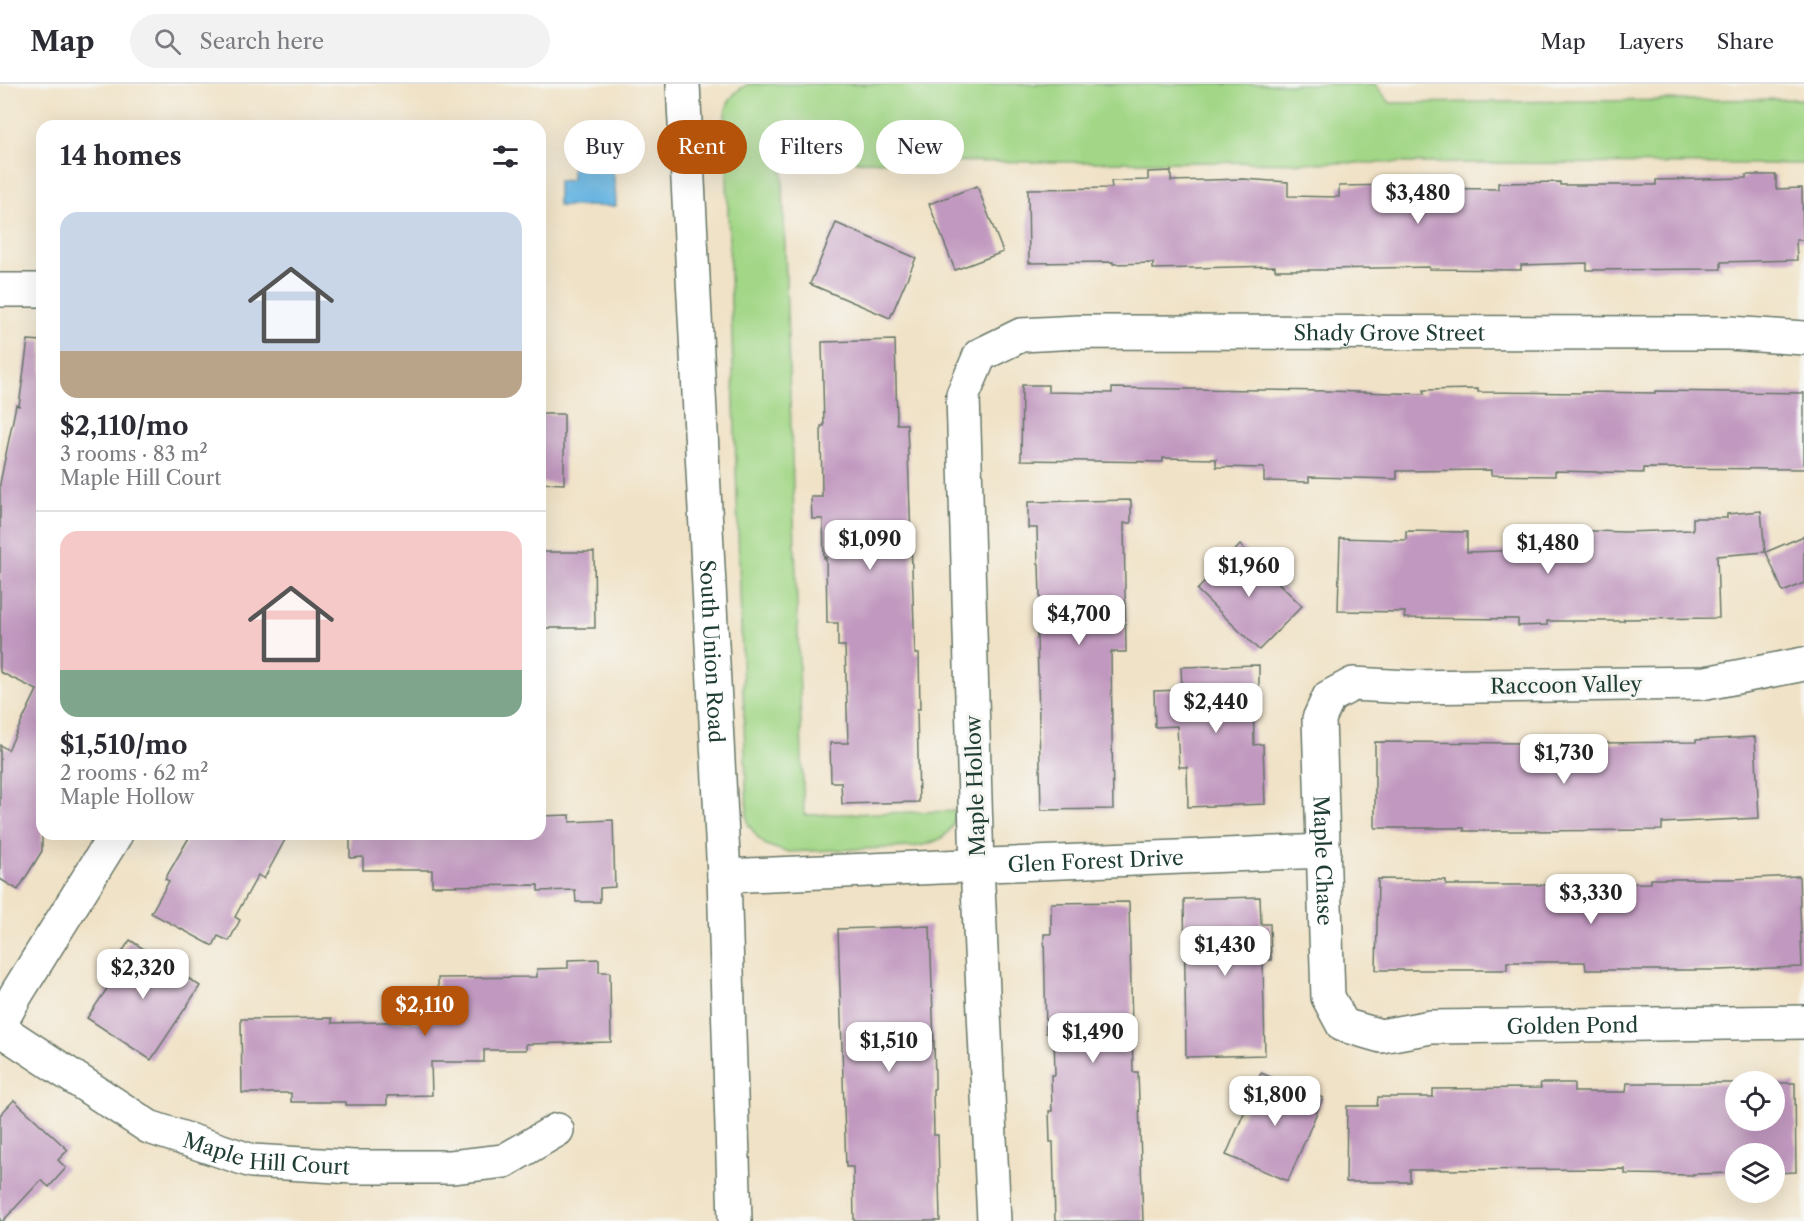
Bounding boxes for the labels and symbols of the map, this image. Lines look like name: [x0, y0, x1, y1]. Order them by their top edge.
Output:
pin: $3,480: [1369, 174, 1467, 225]
street label: Shady Grove Street: [1293, 320, 1486, 345]
pin: $1,090: [821, 520, 919, 571]
pin: $1,480: [1499, 524, 1597, 575]
pin: $1,960: [1200, 547, 1298, 598]
street label: South Union Road: [695, 559, 730, 744]
pin: $4,700: [1030, 595, 1128, 646]
street label: Raccoon Valley: [1490, 671, 1642, 699]
pin: $2,440: [1167, 683, 1265, 734]
street label: Maple Hollow: [960, 714, 990, 857]
pin: $1,730: [1515, 734, 1613, 785]
street label: Maple Chase: [1309, 795, 1338, 926]
street label: Glen Forest Drive: [1007, 844, 1184, 877]
pin: $3,330: [1542, 874, 1640, 925]
pin: $1,430: [1176, 926, 1274, 977]
pin: $2,320: [94, 949, 192, 1000]
pin: $2,110: [376, 986, 474, 1037]
street label: Golden Pond: [1506, 1012, 1638, 1038]
pin: $1,490: [1044, 1013, 1142, 1064]
pin: $1,510: [840, 1022, 938, 1073]
pin: $1,800: [1226, 1076, 1324, 1127]
street label: Maple Hill Court: [180, 1127, 351, 1179]

